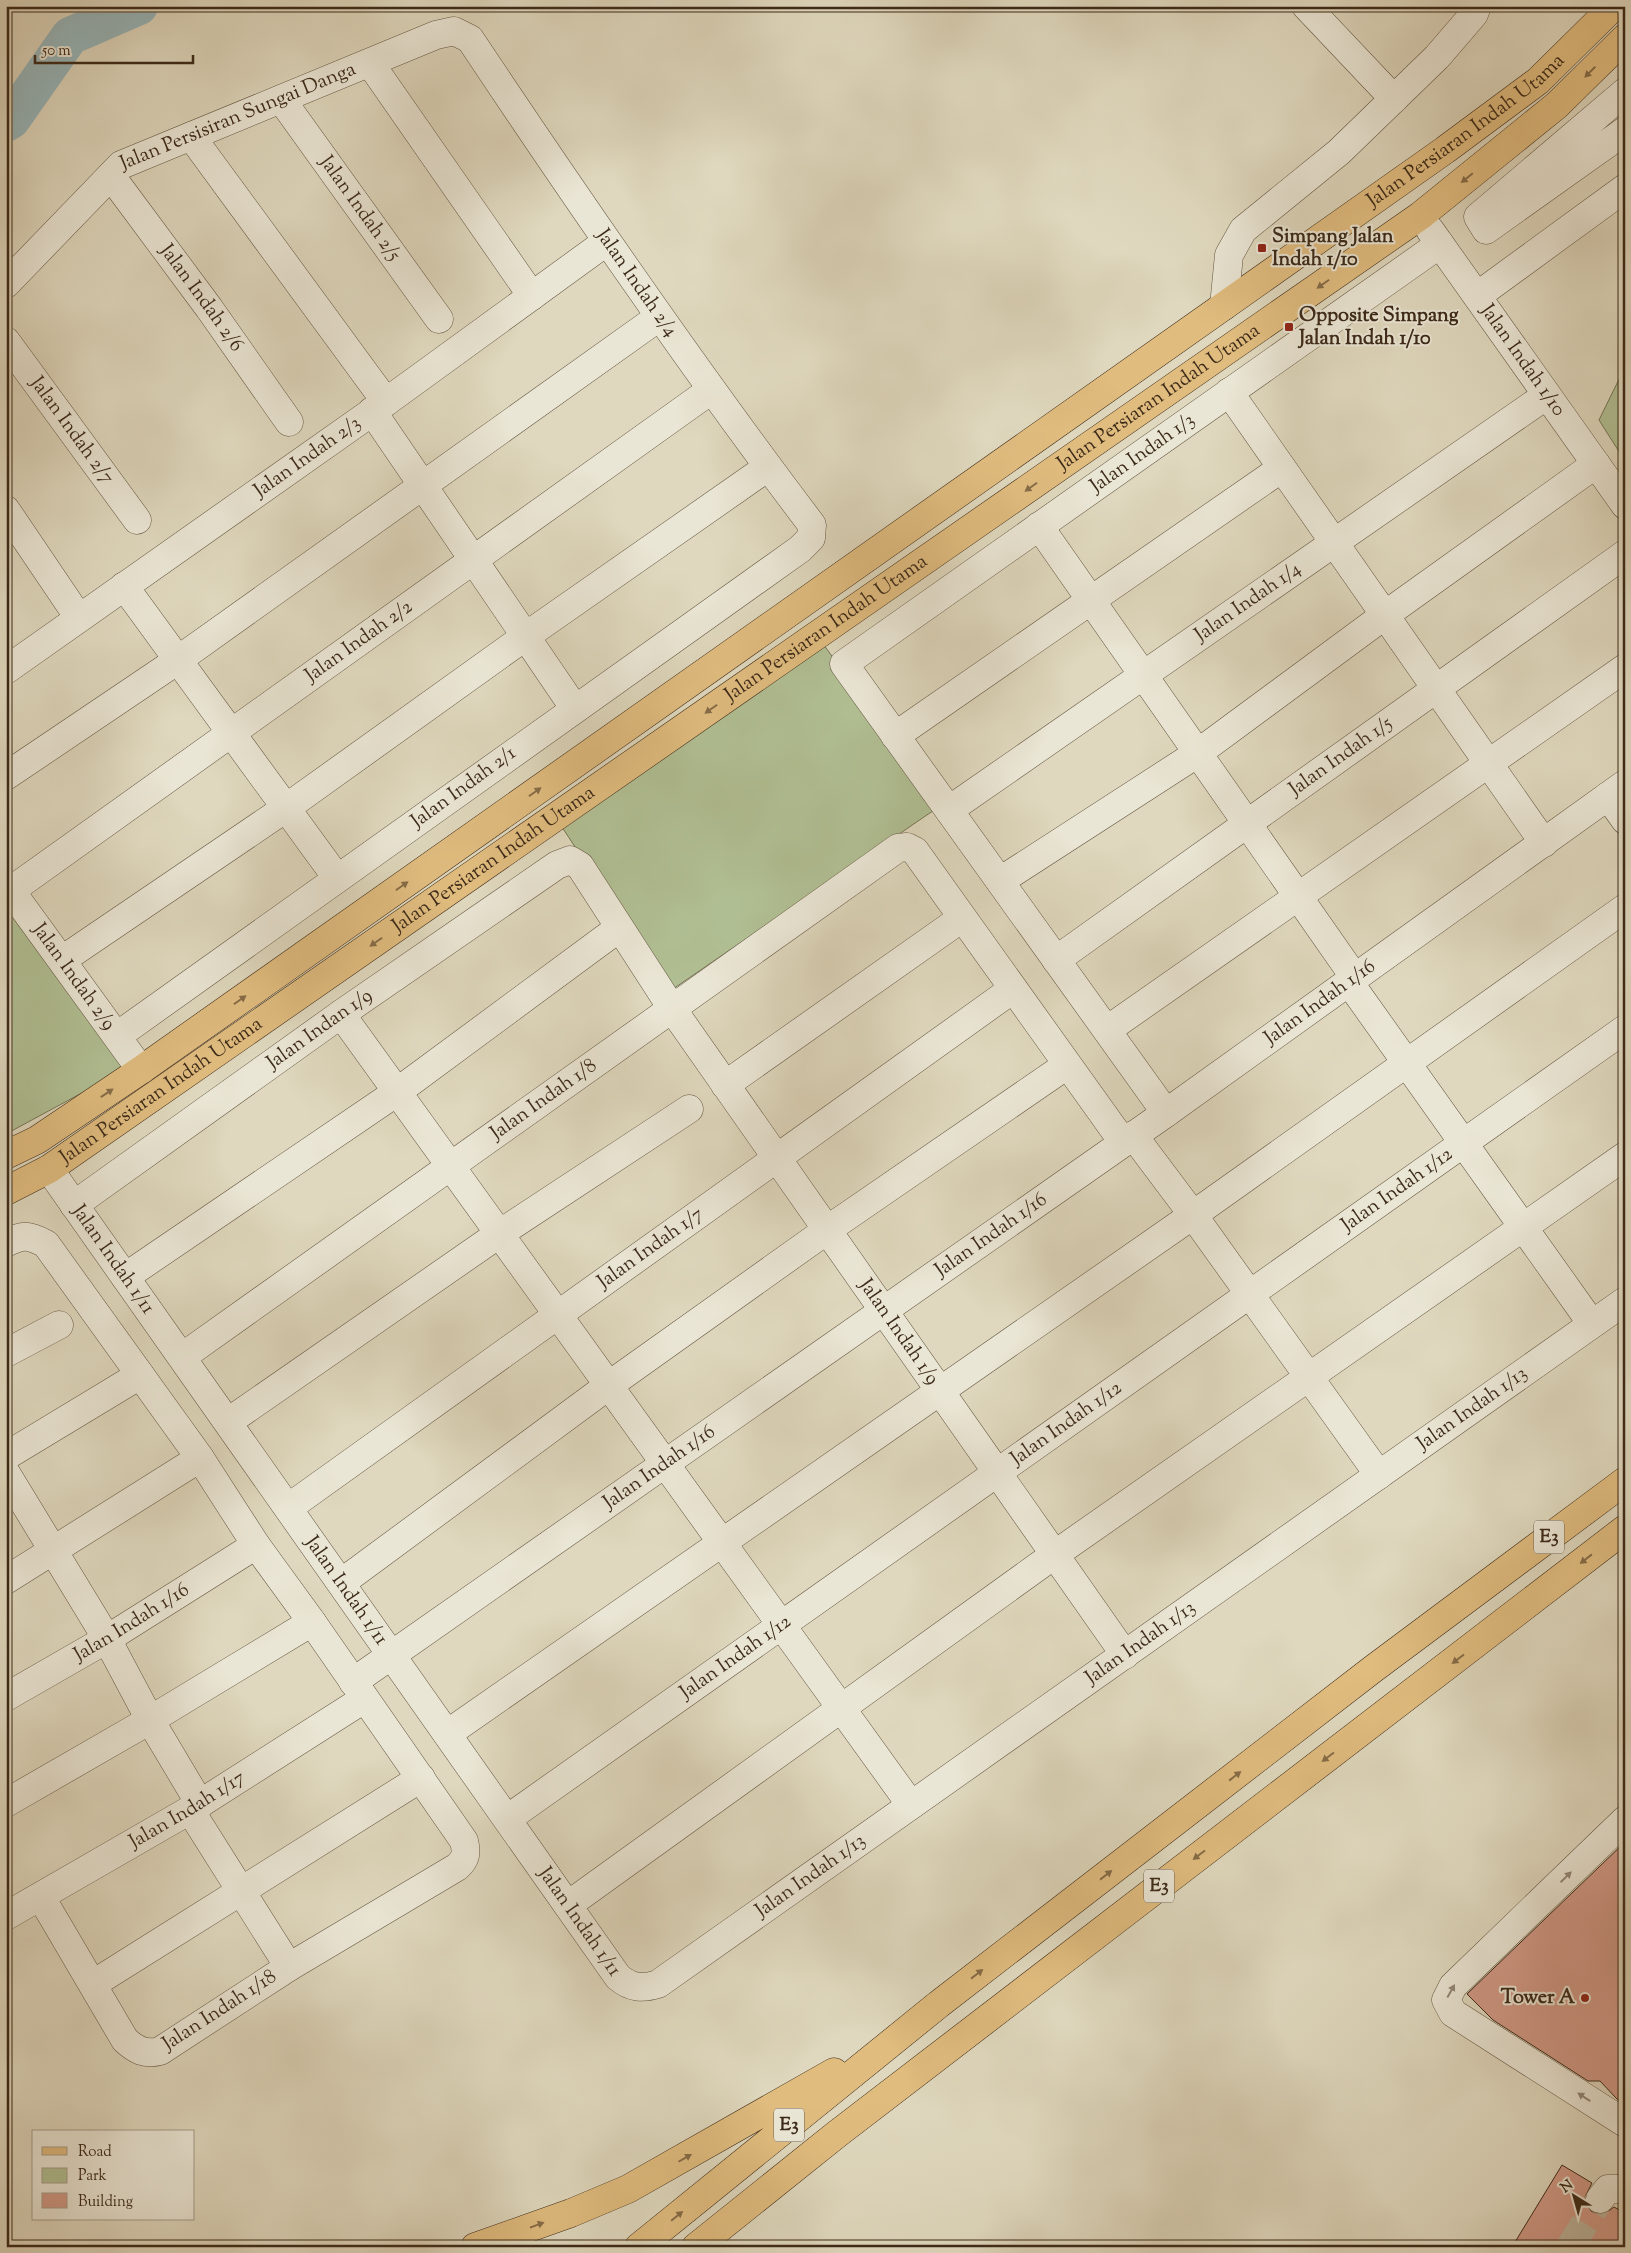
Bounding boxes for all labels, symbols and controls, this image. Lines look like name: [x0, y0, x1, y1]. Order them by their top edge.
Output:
scale bar: [35, 32, 192, 64]
text: 50 m: [41, 41, 71, 62]
street label: Jalan Persiaran Indah Utama: [1360, 47, 1572, 216]
street label: Jalan Persisiran Sungai Danga: [115, 55, 360, 179]
one-way arrow: [1584, 66, 1596, 78]
street label: Jalan Indah 2/5: [311, 149, 408, 268]
one-way arrow: [1461, 173, 1474, 184]
street label: Jalan Indah 2/4: [588, 222, 684, 343]
place label: Simpang Jalan Indah 1/10: [1272, 223, 1394, 275]
street label: Jalan Indah 2/6: [152, 238, 250, 358]
marker: Simpang Jalan Indah 1/10: [1256, 242, 1268, 254]
one-way arrow: [1316, 279, 1330, 289]
street label: Jalan Indah 1/10: [1472, 298, 1572, 423]
place label: Opposite Simpang Jalan Indah 1/10: [1297, 302, 1459, 354]
street label: Jalan Persiaran Indah Utama: [1051, 317, 1266, 479]
marker: Opposite Simpang Jalan Indah 1/10: [1283, 321, 1295, 333]
street label: Jalan Indah 2/7: [22, 370, 121, 490]
street label: Jalan Indah 1/3: [1083, 406, 1201, 501]
street label: Jalan Indah 2/3: [247, 409, 367, 506]
one-way arrow: [1024, 482, 1038, 492]
street label: Jalan Persiaran Indah Utama: [718, 548, 934, 710]
street label: Jalan Indah 1/4: [1188, 555, 1307, 650]
street label: Jalan Indah 2/2: [298, 593, 419, 691]
one-way arrow: [704, 704, 718, 714]
street label: Jalan Indah 1/5: [1282, 710, 1399, 804]
street label: Jalan Indah 2/1: [405, 740, 523, 837]
street label: Jalan Persiaran Indah Utama: [386, 779, 601, 941]
one-way arrow: [528, 787, 541, 798]
one-way arrow: [395, 881, 409, 891]
street label: Jalan Indah 2/9: [24, 917, 122, 1037]
one-way arrow: [370, 937, 383, 947]
street label: Jalan Indah 1/16: [1258, 952, 1382, 1053]
street label: Jalan Indan 1/9: [260, 982, 379, 1078]
one-way arrow: [234, 995, 247, 1005]
street label: Jalan Persiaran Indah Utama: [53, 1010, 269, 1172]
street label: Jalan Indah 1/8: [484, 1052, 603, 1148]
one-way arrow: [100, 1088, 114, 1098]
street label: Jalan Indah 1/12: [1335, 1140, 1459, 1240]
street label: Jalan Indah 1/16: [928, 1186, 1053, 1285]
street label: Jalan Indah 1/11: [64, 1198, 162, 1321]
street label: Jalan Indah 1/7: [591, 1200, 710, 1297]
street label: Jalan Indah 1/9: [851, 1272, 946, 1391]
street label: Jalan Indah 1/13: [1410, 1360, 1534, 1459]
street label: Jalan Indah 1/12: [1004, 1374, 1128, 1474]
street label: Jalan Indah 1/16: [597, 1418, 722, 1518]
road number: E3: [1534, 1520, 1564, 1554]
street label: Jalan Indah 1/11: [297, 1529, 395, 1652]
one-way arrow: [1580, 1554, 1593, 1565]
street label: Jalan Indah 1/16: [68, 1576, 195, 1670]
street label: Jalan Indah 1/13: [1079, 1594, 1202, 1693]
street label: Jalan Indah 1/12: [673, 1608, 797, 1708]
one-way arrow: [1452, 1653, 1465, 1664]
one-way arrow: [1321, 1752, 1335, 1762]
street label: Jalan Indah 1/17: [123, 1764, 251, 1857]
one-way arrow: [1228, 1771, 1242, 1781]
street label: Jalan Indah 1/13: [749, 1827, 872, 1926]
one-way arrow: [1193, 1850, 1206, 1861]
street label: Jalan Indah 1/11: [530, 1860, 628, 1983]
one-way arrow: [1099, 1870, 1113, 1880]
road number: E3: [1144, 1870, 1174, 1902]
one-way arrow: [1559, 1871, 1571, 1883]
street label: Jalan Indah 1/18: [156, 1963, 283, 2059]
one-way arrow: [971, 1969, 984, 1979]
place label: Tower A: [1501, 1984, 1576, 2013]
one-way arrow: [1446, 1985, 1455, 1998]
marker: Tower A: [1579, 1992, 1591, 2004]
one-way arrow: [1577, 2092, 1590, 2101]
road number: E3: [774, 2108, 804, 2142]
legend: [32, 2130, 195, 2220]
text: Road: [78, 2142, 112, 2163]
one-way arrow: [678, 2154, 691, 2163]
text: Park: [78, 2166, 107, 2187]
north arrow: [1548, 2170, 1598, 2220]
text: N: [1557, 2176, 1578, 2199]
text: Building: [78, 2192, 133, 2213]
one-way arrow: [670, 2211, 683, 2222]
one-way arrow: [530, 2221, 545, 2229]

